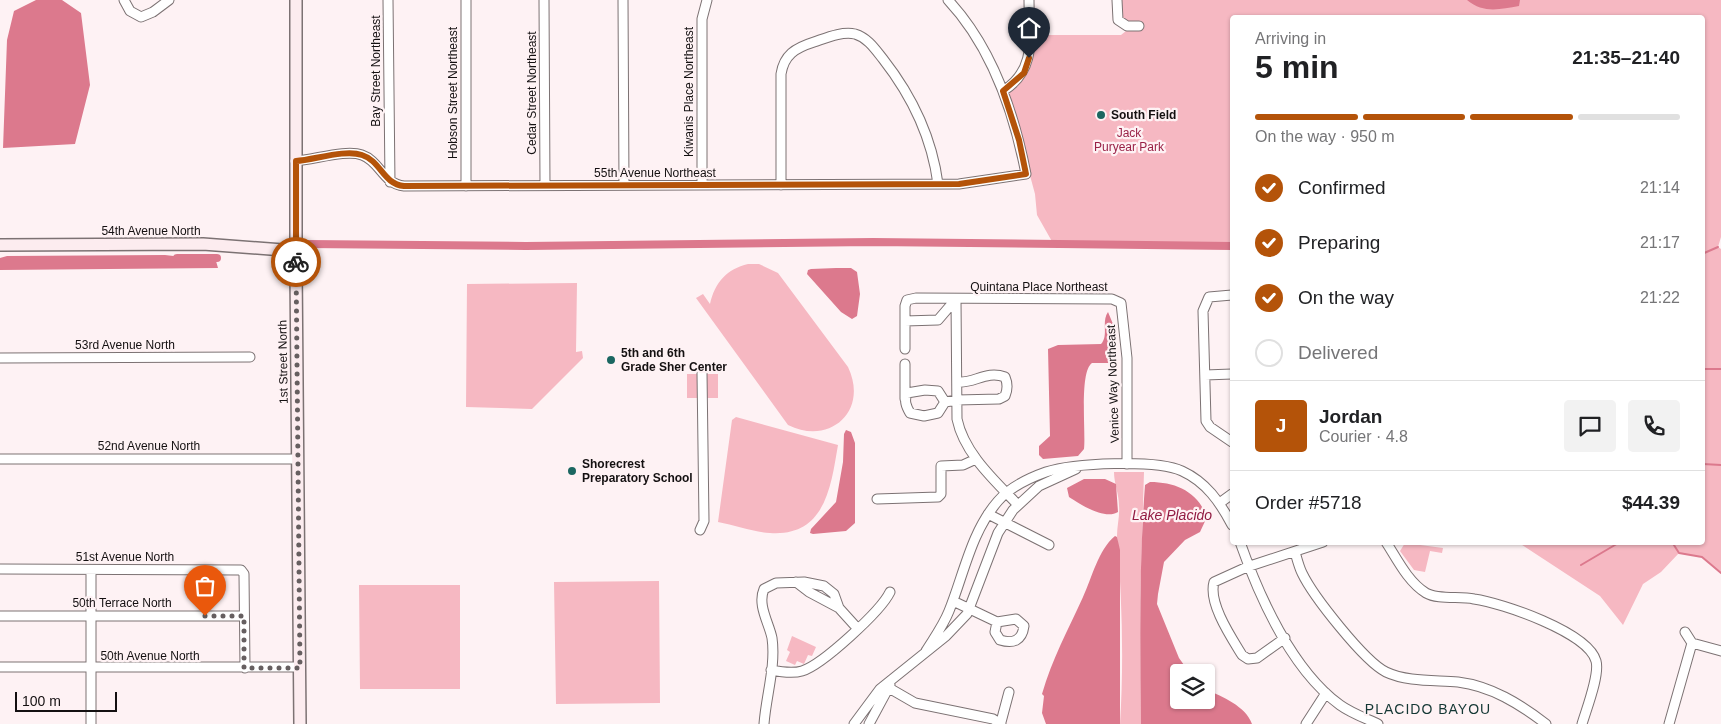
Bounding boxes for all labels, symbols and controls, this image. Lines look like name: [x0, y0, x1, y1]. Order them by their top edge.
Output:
pin: [1008, 7, 1050, 58]
icon: home: [1015, 14, 1043, 42]
street label: Bay Street Northeast: [369, 15, 383, 127]
street label: Hobson Street Northeast: [446, 26, 460, 159]
street label: Kiwanis Place Northeast: [682, 26, 696, 157]
text: Arriving in: [1255, 30, 1326, 47]
street label: Cedar Street Northeast: [525, 31, 539, 155]
text: 21:35–21:40: [1572, 47, 1680, 68]
text: 5 min: [1255, 49, 1339, 85]
place label: South Field: [1111, 108, 1176, 122]
marker: South Field: [1095, 109, 1107, 121]
park label: Jack Puryear Park: [1094, 126, 1165, 154]
text: On the way · 950 m: [1255, 128, 1395, 145]
street label: 55th Avenue Northeast: [594, 166, 717, 180]
icon: check: [1255, 174, 1283, 202]
text: Confirmed: [1298, 177, 1386, 198]
text: 21:14: [1640, 179, 1680, 196]
street label: 54th Avenue North: [101, 224, 201, 238]
icon: check: [1255, 229, 1283, 257]
text: Preparing: [1298, 232, 1380, 253]
text: 21:17: [1640, 234, 1680, 251]
courier: [271, 237, 321, 287]
icon: bike: [282, 248, 310, 276]
street label: Quintana Place Northeast: [970, 280, 1108, 294]
icon: check: [1255, 284, 1283, 312]
text: On the way: [1298, 287, 1394, 308]
text: 21:22: [1640, 289, 1680, 306]
street label: 1st Street North: [275, 320, 291, 404]
street label: Venice Way Northeast: [1104, 324, 1122, 443]
street label: 53rd Avenue North: [75, 338, 175, 352]
text: Delivered: [1298, 342, 1378, 363]
place label: 5th and 6th Grade Sher Center: [621, 346, 727, 374]
marker: 5th and 6th Grade Sher Center: [605, 354, 617, 366]
button: chat: [1564, 400, 1616, 452]
button: phone: [1628, 400, 1680, 452]
text: Jordan: [1319, 406, 1382, 427]
text: J: [1276, 415, 1286, 436]
text: Courier · 4.8: [1319, 428, 1408, 445]
street label: 52nd Avenue North: [98, 439, 200, 453]
place label: Shorecrest Preparatory School: [582, 457, 693, 485]
marker: Shorecrest Preparatory School: [566, 465, 578, 477]
text: Order #5718: [1255, 492, 1362, 513]
text: $44.39: [1622, 492, 1680, 513]
water label: Lake Placido: [1132, 507, 1212, 523]
street label: 51st Avenue North: [76, 550, 174, 564]
pin: [184, 565, 226, 616]
icon: bag: [191, 572, 219, 600]
street label: 50th Terrace North: [72, 596, 172, 610]
street label: 50th Avenue North: [100, 649, 200, 663]
map controls: [1170, 664, 1215, 709]
button: layers: [1170, 664, 1215, 709]
scale bar: [15, 689, 118, 712]
text: 100 m: [22, 693, 61, 709]
district label: PLACIDO BAYOU: [1365, 701, 1491, 717]

